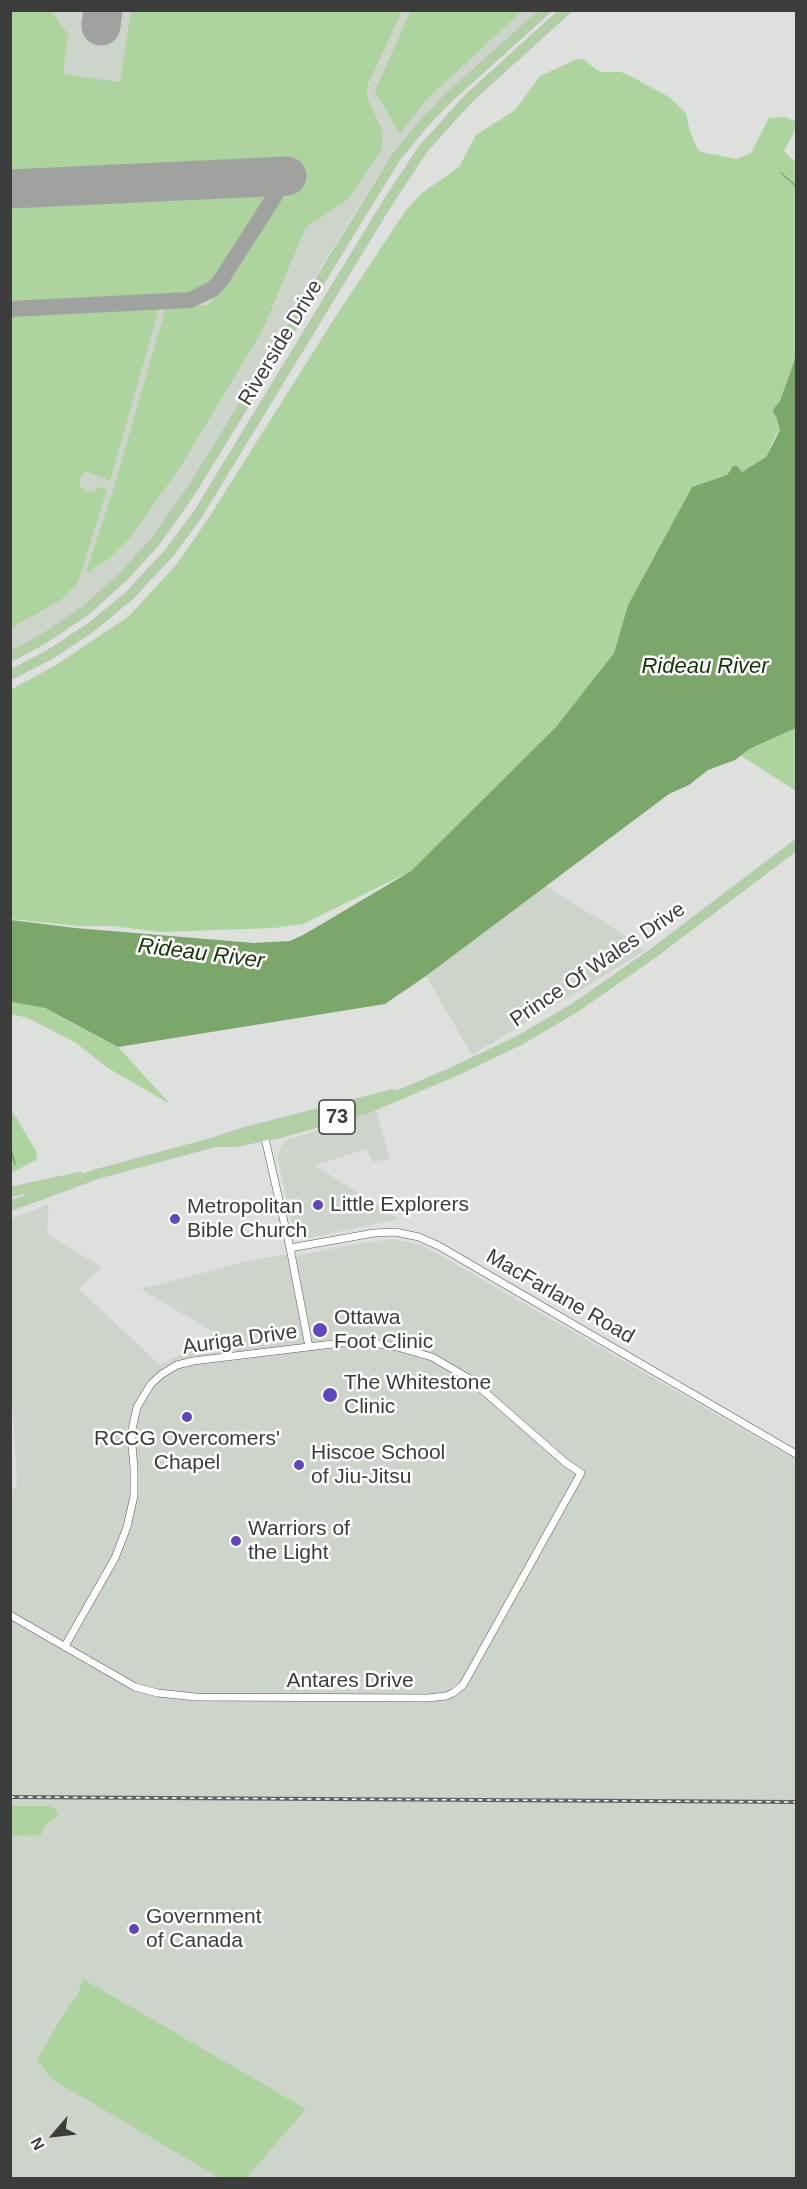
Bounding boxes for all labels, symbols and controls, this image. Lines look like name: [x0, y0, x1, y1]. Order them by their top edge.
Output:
street label: Riverside Drive: [234, 275, 328, 411]
water label: Rideau River: [641, 654, 769, 680]
street label: Prince Of Wales Drive: [506, 897, 690, 1033]
water label: Rideau River: [136, 933, 266, 975]
road number: 73: [319, 1100, 355, 1134]
place label: Little Explorers: [330, 1192, 469, 1218]
place label: Metropolitan Bible Church: [187, 1194, 307, 1244]
marker: Little Explorers: [311, 1198, 325, 1212]
marker: Metropolitan Bible Church: [168, 1212, 182, 1226]
street label: MacFarlane Road: [481, 1244, 639, 1350]
place label: Ottawa Foot Clinic: [334, 1305, 433, 1355]
street label: Auriga Drive: [181, 1319, 299, 1361]
marker: Ottawa Foot Clinic: [311, 1321, 329, 1339]
place label: The Whitestone Clinic: [344, 1370, 491, 1420]
marker: The Whitestone Clinic: [321, 1386, 339, 1404]
marker: RCCG Overcomers' Chapel: [180, 1410, 194, 1424]
place label: RCCG Overcomers' Chapel: [94, 1426, 280, 1476]
place label: Hiscoe School of Jiu-Jitsu: [311, 1440, 445, 1490]
marker: Hiscoe School of Jiu-Jitsu: [292, 1458, 306, 1472]
place label: Warriors of the Light: [248, 1516, 350, 1566]
marker: Warriors of the Light: [229, 1534, 243, 1548]
street label: Antares Drive: [286, 1668, 414, 1694]
place label: Government of Canada: [146, 1904, 262, 1954]
marker: Government of Canada: [127, 1922, 141, 1936]
north arrow: [24, 2105, 84, 2165]
text: N: [27, 2135, 48, 2153]

